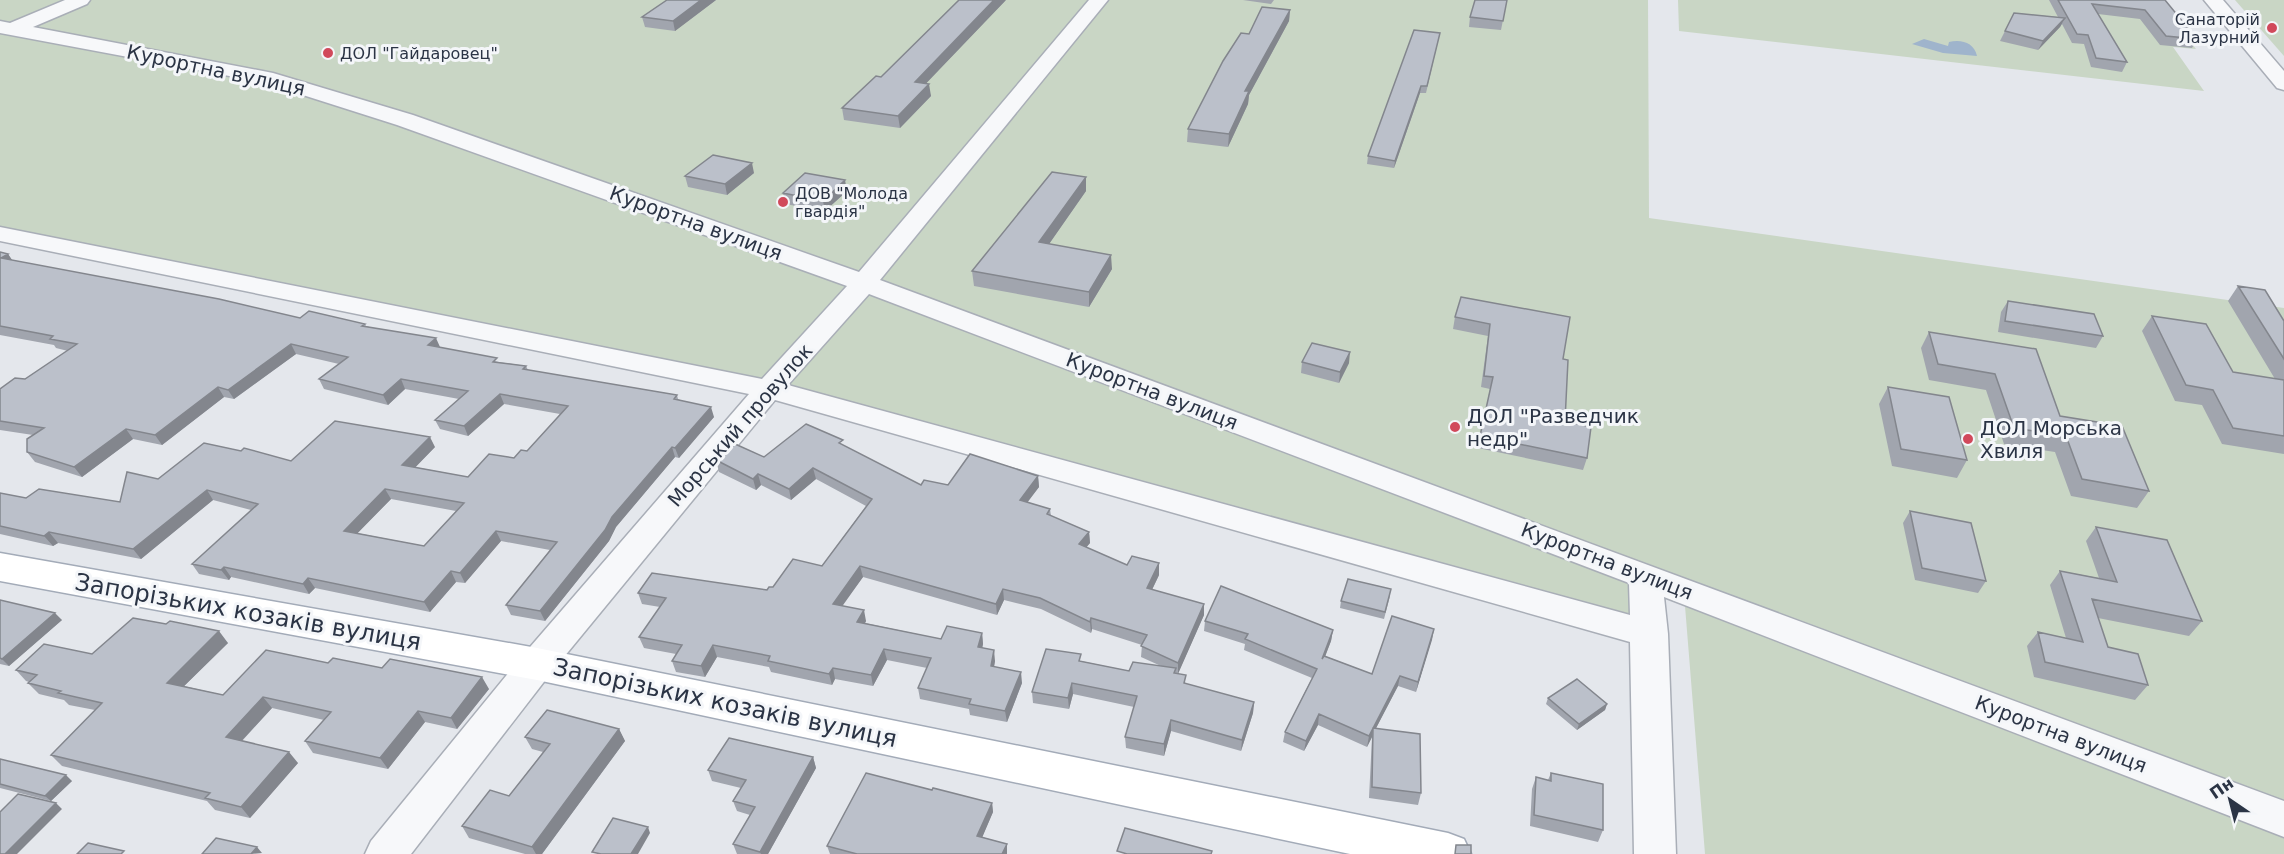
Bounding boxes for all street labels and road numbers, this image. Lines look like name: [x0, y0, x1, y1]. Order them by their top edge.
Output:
street label: Курортна вулиця: [124, 39, 308, 101]
street label: Курортна вулиця: [606, 181, 786, 265]
street label: Морський провулок: [663, 339, 817, 511]
street label: Курортна вулиця: [1063, 347, 1241, 435]
street label: Курортна вулиця: [1518, 517, 1696, 605]
street label: Запорізьких козаків вулиця: [73, 568, 423, 656]
street label: Запорізьких козаків вулиця: [550, 653, 900, 753]
street label: Курортна вулиця: [1972, 690, 2150, 778]

